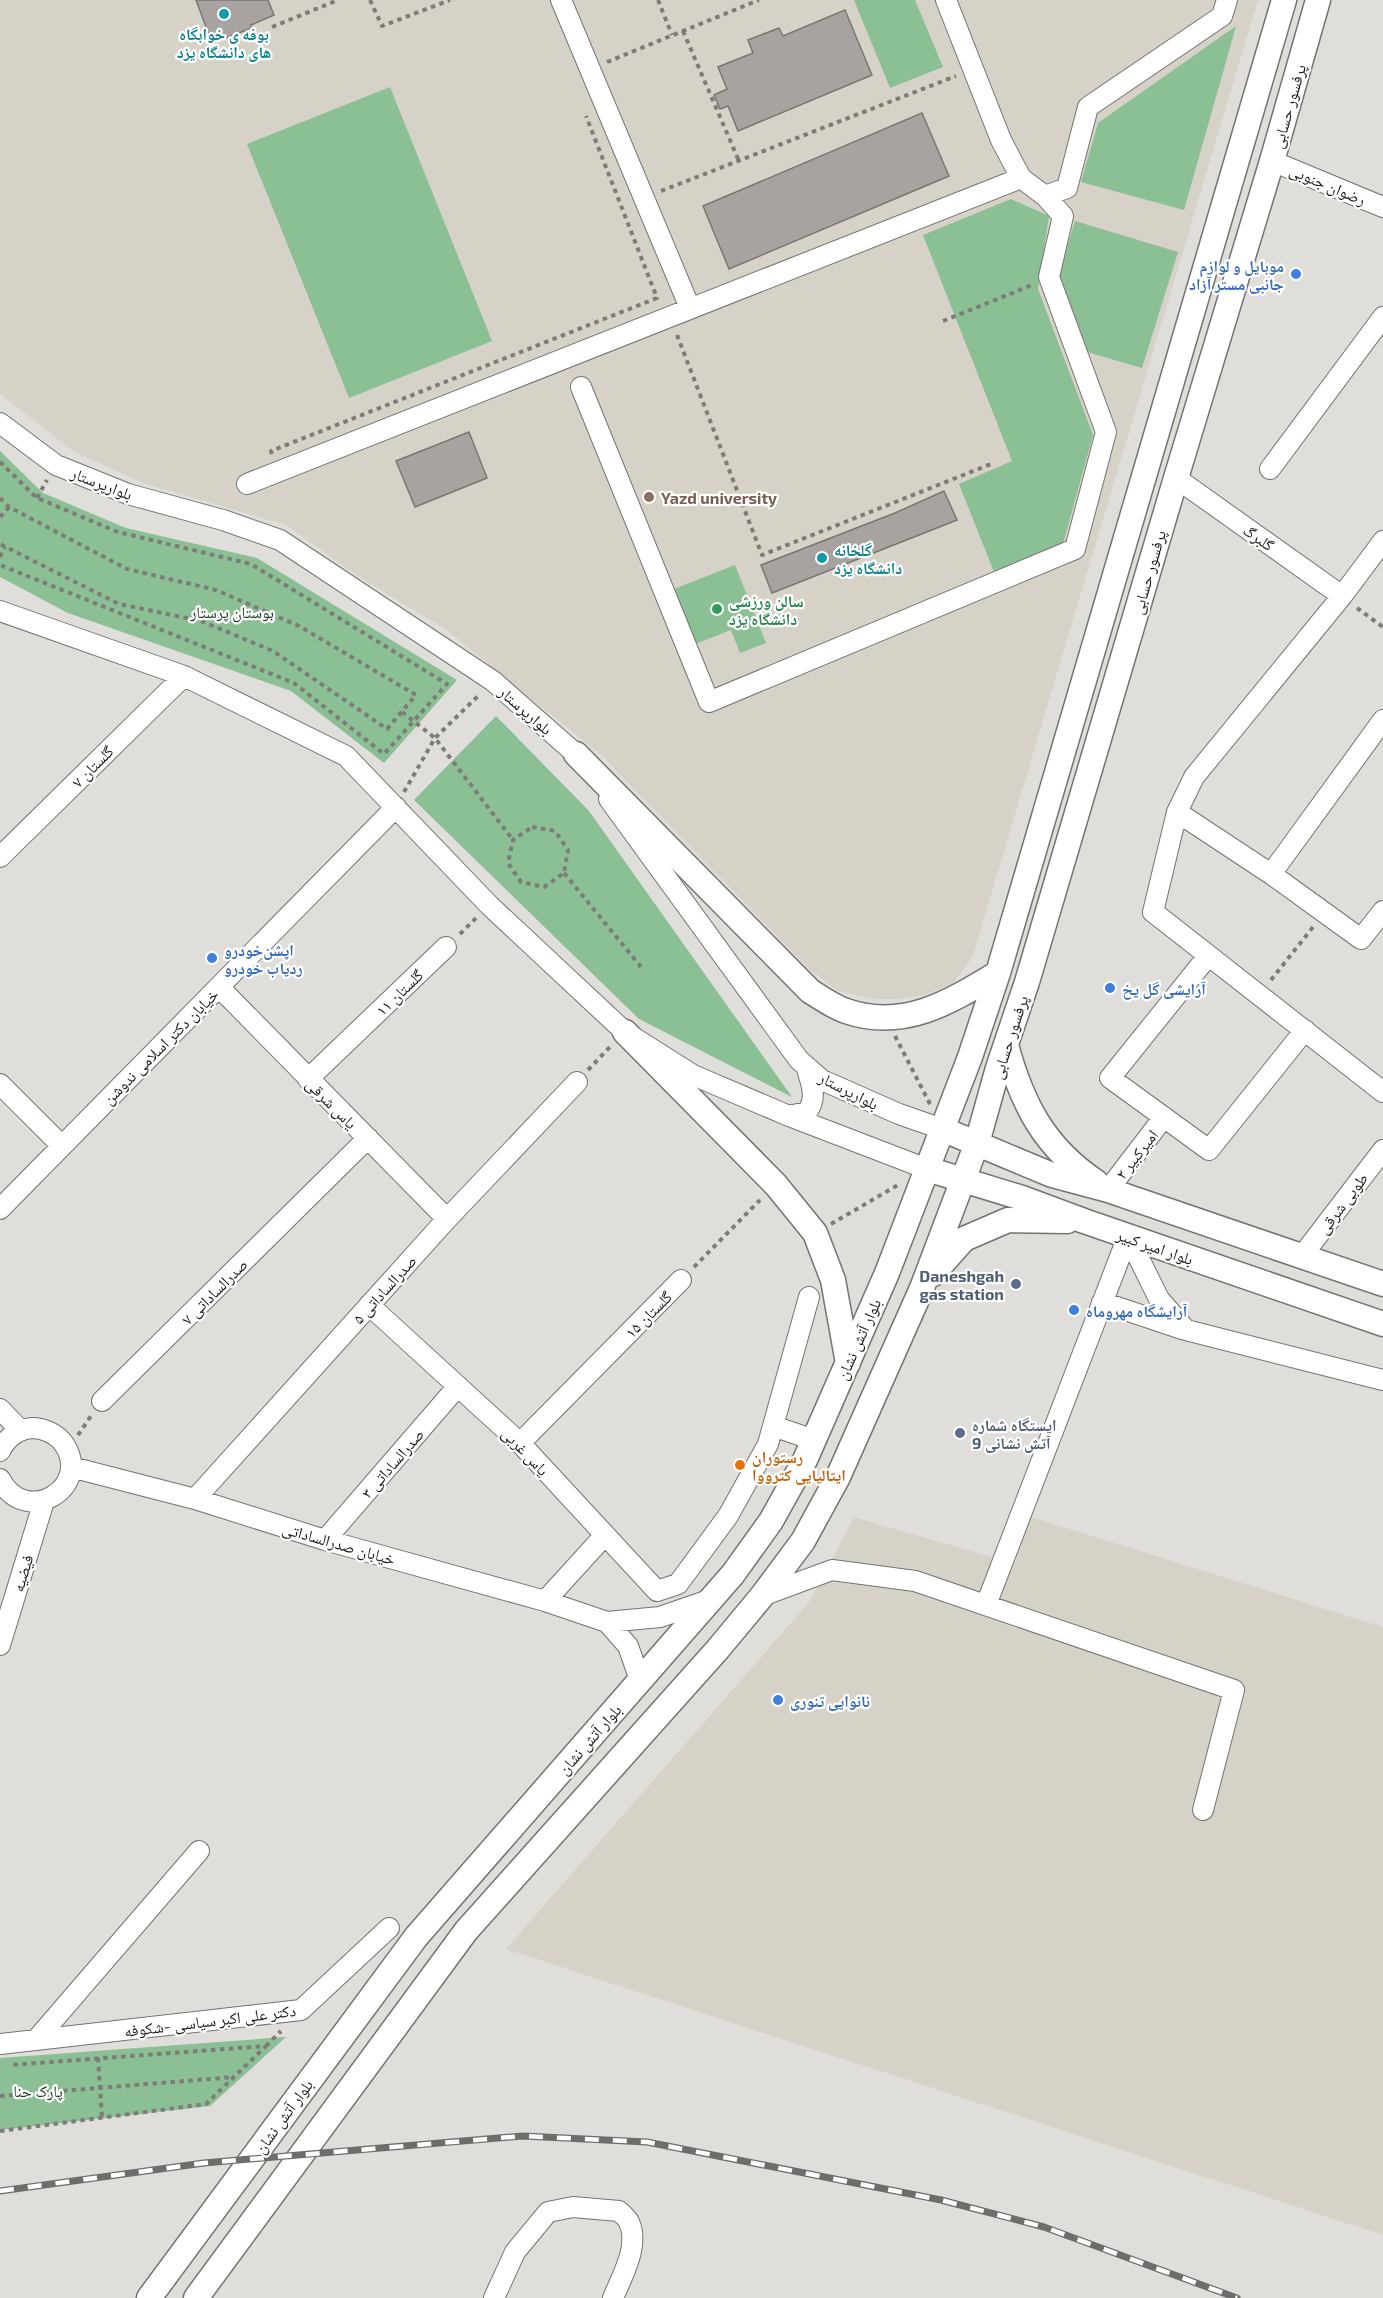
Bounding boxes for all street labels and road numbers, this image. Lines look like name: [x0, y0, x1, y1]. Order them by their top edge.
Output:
street label: پرفسور حسابی: [1267, 61, 1311, 151]
street label: رضوان جنوبی: [1286, 159, 1369, 210]
street label: بلوارپرستار: [67, 462, 135, 504]
street label: گلبرگ: [1239, 520, 1278, 555]
street label: پرفسور حسابی: [1127, 527, 1171, 617]
street label: بلوارپرستار: [494, 681, 556, 739]
street label: گلستان ۷: [67, 741, 118, 792]
street label: گلستان ۱۱: [371, 965, 428, 1021]
street label: خيابان دکتر اسلامی ندوشن: [98, 984, 223, 1109]
street label: پرفسور حسابی: [987, 993, 1033, 1082]
street label: بلوارپرستار: [815, 1066, 882, 1114]
street label: یاس شرقی: [301, 1074, 361, 1134]
street label: امیرکبیر ۲: [1111, 1125, 1162, 1183]
street label: طوبی شرقی: [1313, 1169, 1373, 1239]
street label: بلوار امیر کبیر: [1113, 1224, 1196, 1269]
street label: صدرالساداتی ۵: [348, 1251, 421, 1329]
street label: صدرالساداتی ۷: [177, 1254, 252, 1329]
street label: گلستان ۱۵: [621, 1286, 677, 1343]
street label: بلوار آتش نشان: [832, 1295, 886, 1383]
street label: یاس غربی: [497, 1423, 553, 1480]
street label: صدرالساداتی ۳: [357, 1424, 429, 1503]
street label: خیابان صدرالساداتی: [280, 1518, 398, 1570]
street label: فیضیه: [7, 1552, 37, 1594]
street label: بلوار آتش نشان: [553, 1700, 626, 1779]
street label: دکتر علی اکبر سیاسی -شکوفه: [123, 2000, 297, 2042]
street label: بلوار آتش نشان: [250, 2075, 318, 2158]

